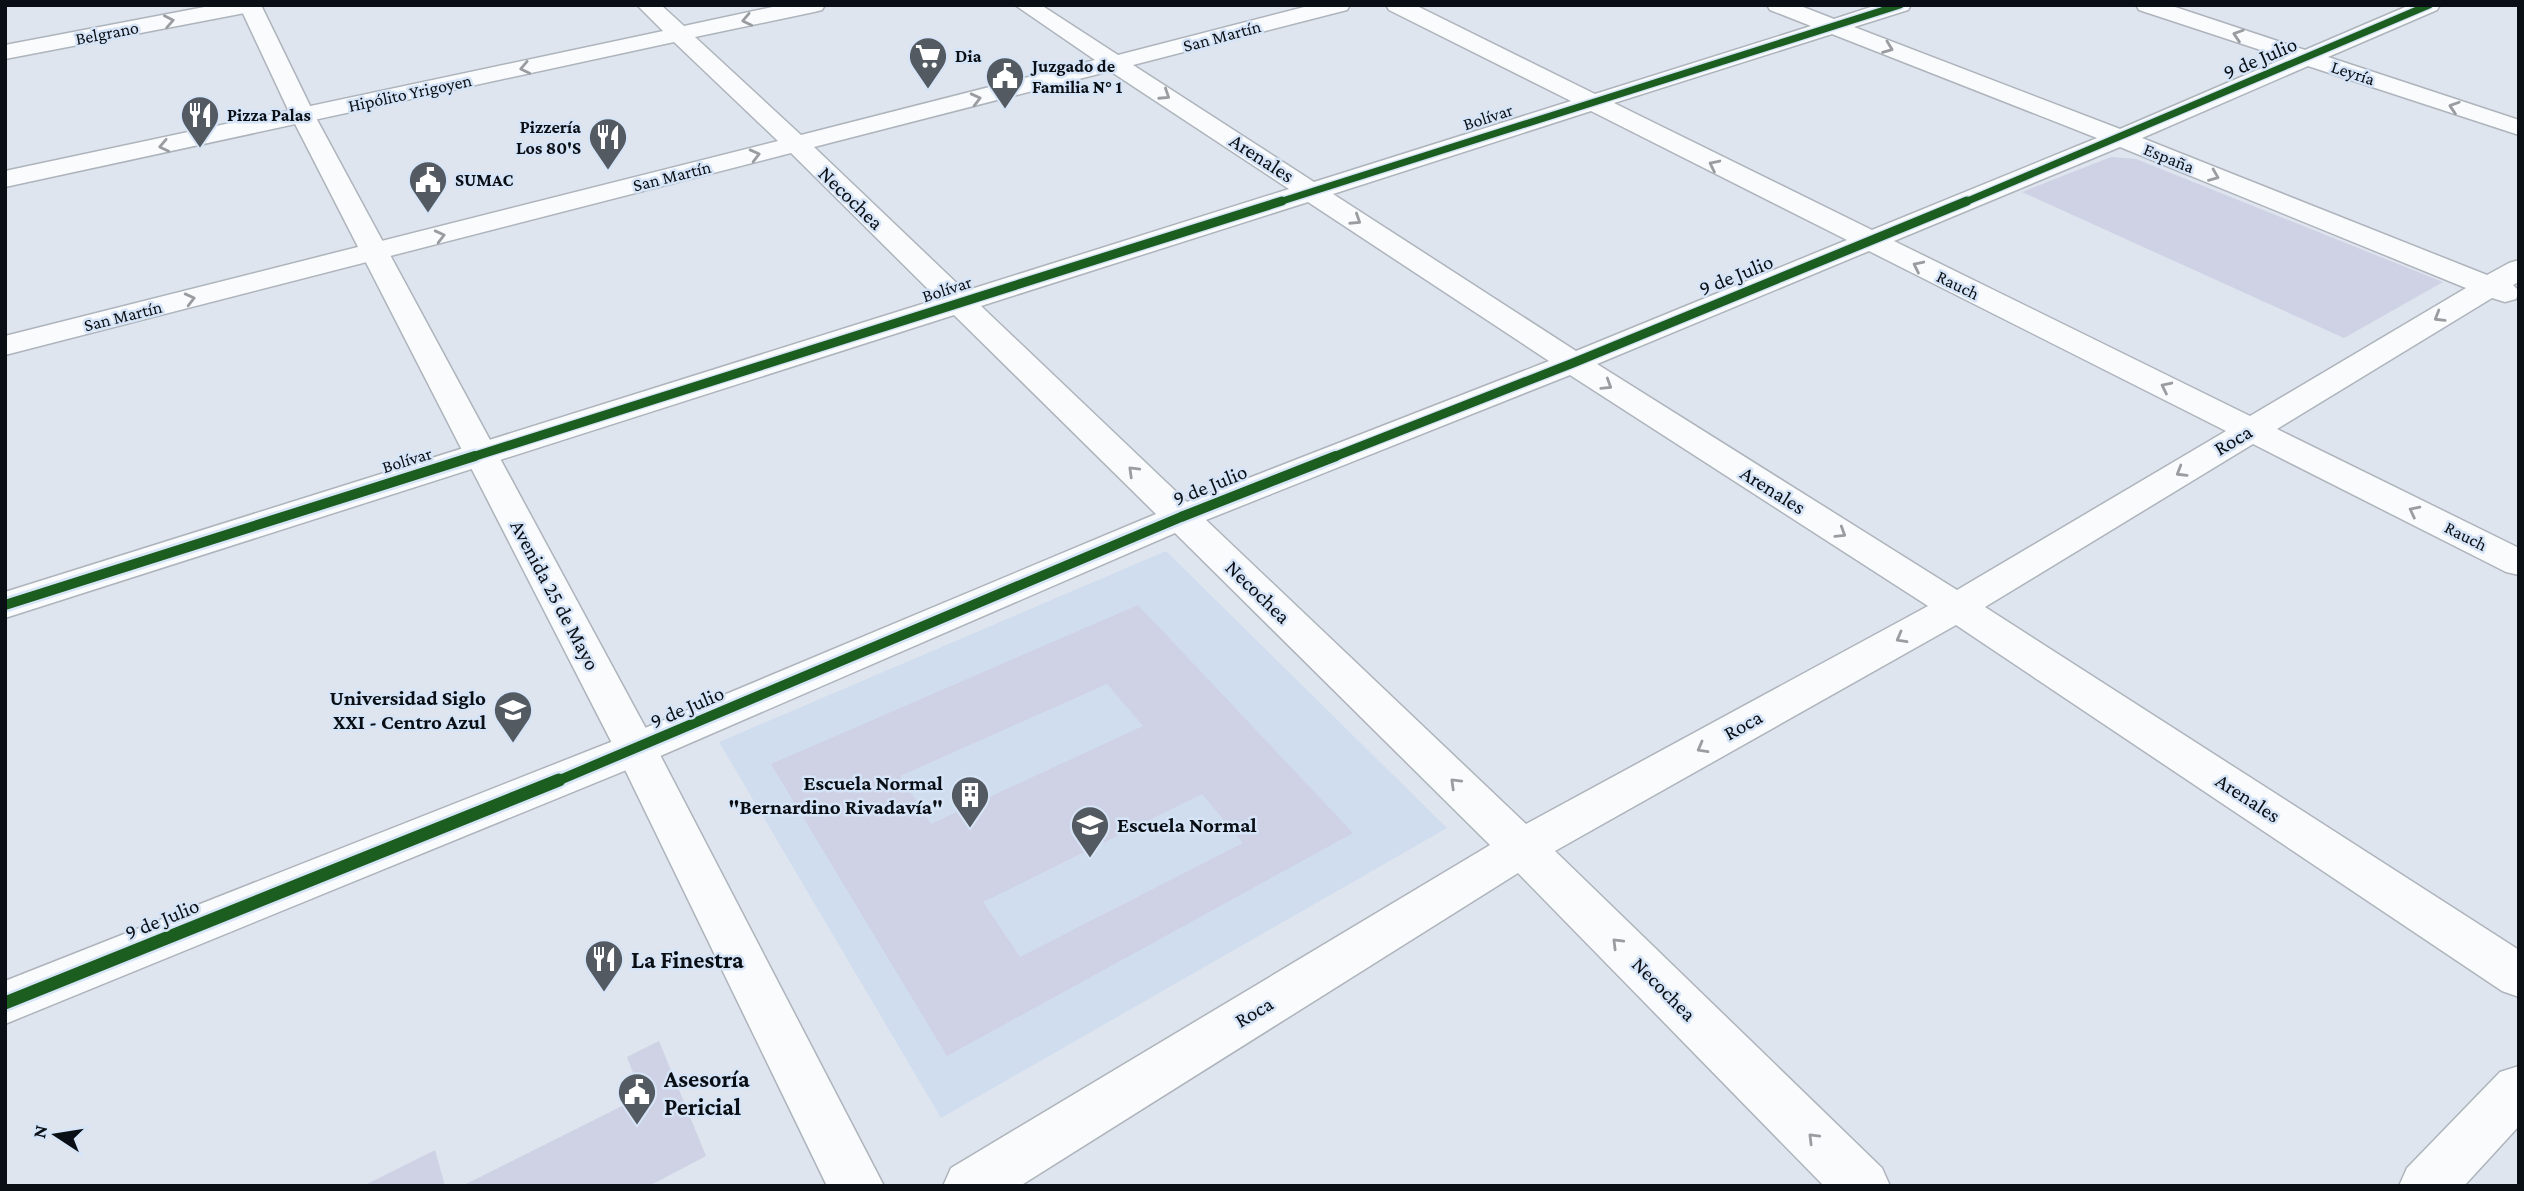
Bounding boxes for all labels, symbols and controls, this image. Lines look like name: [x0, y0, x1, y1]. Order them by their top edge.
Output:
one-way arrow: [741, 12, 753, 26]
one-way arrow: [163, 14, 174, 29]
street label: San Martín: [1181, 16, 1263, 56]
street label: Belgrano: [74, 17, 140, 49]
one-way arrow: [2232, 29, 2245, 43]
street label: 9 de Julio: [2220, 32, 2300, 84]
supermarket icon: Dia: [907, 35, 949, 90]
one-way arrow: [1881, 39, 1893, 53]
place label: Dia: [955, 46, 982, 66]
public building icon: Juzgado de Familia N° 1: [984, 55, 1026, 110]
place label: Juzgado de Familia N° 1: [1030, 56, 1123, 97]
street label: Leyría: [2329, 57, 2377, 89]
one-way arrow: [519, 60, 531, 75]
street label: Hipólito Yrigoyen: [346, 70, 474, 116]
one-way arrow: [1158, 87, 1171, 100]
one-way arrow: [970, 93, 982, 107]
restaurant icon: Pizza Palas: [179, 94, 221, 149]
street label: Bolívar: [1461, 99, 1516, 134]
one-way arrow: [2448, 100, 2460, 115]
place label: Pizza Palas: [227, 105, 311, 125]
restaurant icon: Pizzería Los 80'S: [587, 116, 629, 171]
place label: Pizzería Los 80'S: [516, 117, 581, 158]
street label: Arenales: [1225, 128, 1299, 188]
one-way arrow: [159, 137, 171, 152]
street label: España: [2141, 139, 2197, 177]
one-way arrow: [749, 149, 761, 163]
street label: San Martín: [631, 157, 713, 195]
public building icon: SUMAC: [407, 159, 449, 214]
one-way arrow: [1709, 159, 1721, 173]
street label: Necochea: [814, 161, 889, 235]
one-way arrow: [2207, 167, 2219, 181]
place label: SUMAC: [455, 170, 514, 190]
one-way arrow: [1348, 212, 1361, 225]
one-way arrow: [434, 230, 446, 244]
street label: 9 de Julio: [1695, 249, 1777, 301]
one-way arrow: [1913, 260, 1925, 274]
street label: Rauch: [1933, 266, 1983, 304]
street label: Bolívar: [920, 271, 975, 306]
one-way arrow: [184, 293, 196, 307]
street label: San Martín: [82, 297, 164, 335]
one-way arrow: [2433, 308, 2446, 321]
one-way arrow: [1600, 376, 1613, 389]
one-way arrow: [2161, 382, 2173, 396]
street label: Roca: [2210, 419, 2257, 461]
street label: Bolívar: [380, 443, 435, 477]
street label: 9 de Julio: [1169, 459, 1251, 511]
street label: Arenales: [1736, 461, 1810, 519]
one-way arrow: [2176, 463, 2189, 476]
one-way arrow: [1128, 467, 1141, 480]
one-way arrow: [2409, 505, 2421, 519]
street label: Avenida 25 de Mayo: [505, 516, 605, 674]
street label: Rauch: [2442, 517, 2491, 555]
one-way arrow: [1833, 524, 1846, 537]
street label: Necochea: [1221, 555, 1296, 629]
one-way arrow: [1896, 630, 1908, 643]
street label: 9 de Julio: [647, 681, 727, 733]
place label: Universidad Siglo XXI - Centro Azul: [330, 686, 486, 734]
school or university icon: Universidad Siglo XXI - Centro Azul: [492, 689, 534, 744]
street label: Roca: [1720, 705, 1767, 745]
one-way arrow: [1697, 740, 1710, 753]
street label: Arenales: [2211, 768, 2285, 828]
place label: Escuela Normal "Bernardino Rivadavía": [729, 771, 943, 819]
building icon: Escuela Normal "Bernardino Rivadavía": [949, 774, 991, 829]
one-way arrow: [1451, 779, 1463, 791]
school or university icon: Escuela Normal: [1069, 804, 1111, 859]
place label: Escuela Normal: [1117, 813, 1257, 837]
street label: 9 de Julio: [121, 893, 203, 945]
restaurant icon: La Finestra: [583, 938, 625, 993]
one-way arrow: [1612, 938, 1625, 951]
place label: La Finestra: [631, 946, 744, 973]
street label: Necochea: [1627, 952, 1701, 1026]
street label: Roca: [1231, 991, 1278, 1033]
place label: Asesoría Pericial: [663, 1065, 750, 1120]
public building icon: Asesoría Pericial: [616, 1071, 658, 1126]
north arrow: [21, 1100, 91, 1170]
text: N: [28, 1123, 51, 1140]
one-way arrow: [1808, 1133, 1821, 1146]

